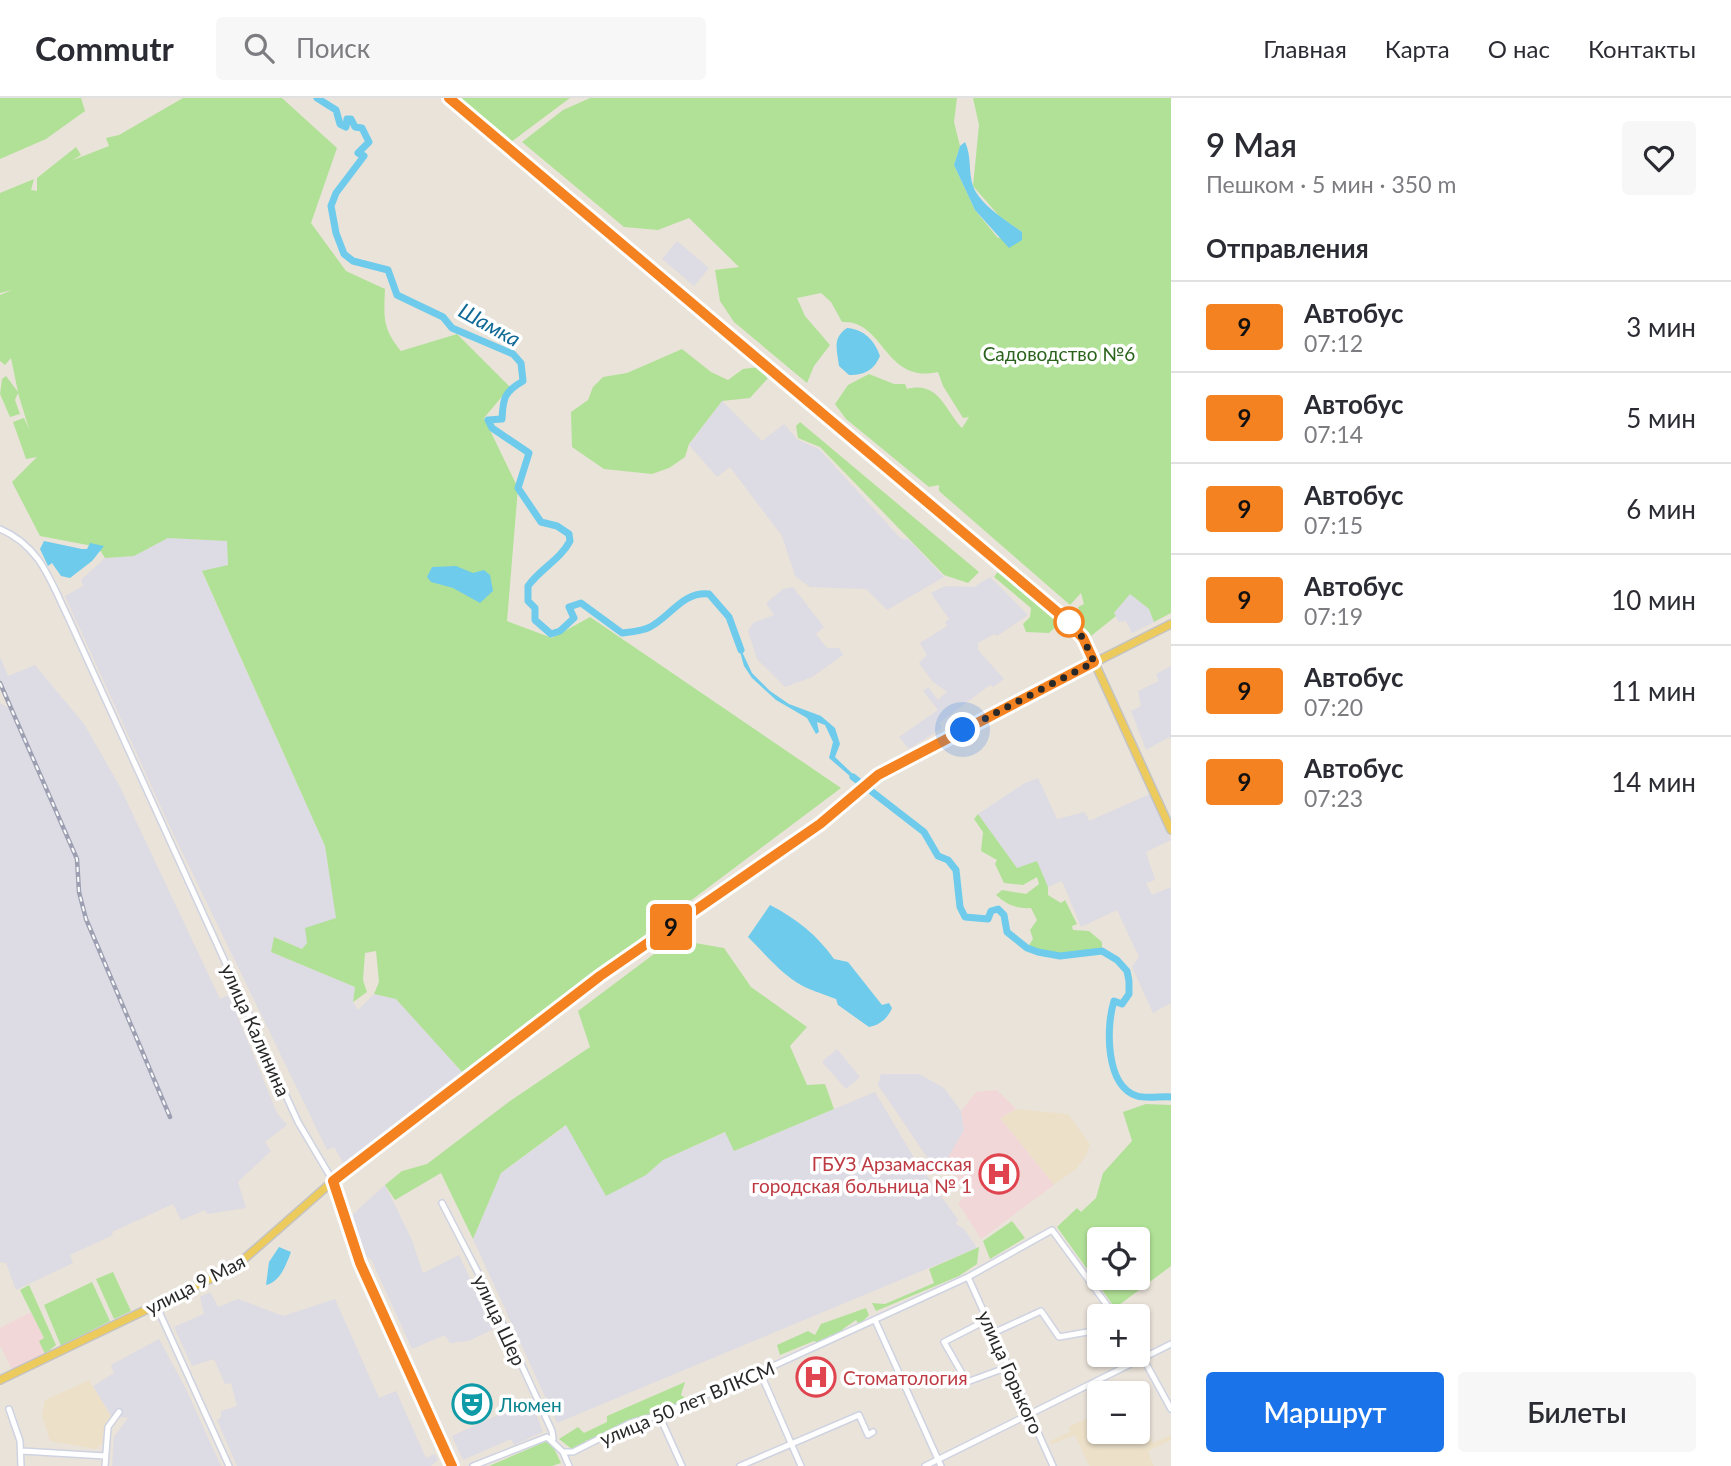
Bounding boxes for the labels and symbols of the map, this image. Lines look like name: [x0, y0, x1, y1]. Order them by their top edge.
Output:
water label: Шамка: [455, 297, 525, 351]
park label: Садоводство №6: [983, 342, 1135, 365]
unlabelled marker: [1054, 607, 1084, 637]
your location: [945, 712, 980, 747]
line badge: 9: [648, 904, 694, 950]
street label: улица Калинина: [216, 960, 296, 1100]
place label: ГБУЗ Арзамасская городская больница № 1: [752, 1152, 972, 1197]
hospital icon: ГБУЗ Арзамасская городская больница № 1: [978, 1153, 1020, 1195]
street label: улица 9 Мая: [141, 1249, 249, 1319]
street label: улица Шер: [469, 1271, 531, 1369]
street label: улица Горького: [974, 1307, 1048, 1437]
street label: улица 50 лет ВЛКСМ: [596, 1356, 778, 1450]
hospital icon: Стоматология: [795, 1356, 837, 1398]
place label: Стоматология: [843, 1366, 968, 1389]
theatre icon: Люмен: [451, 1383, 493, 1425]
place label: Люмен: [498, 1393, 562, 1416]

